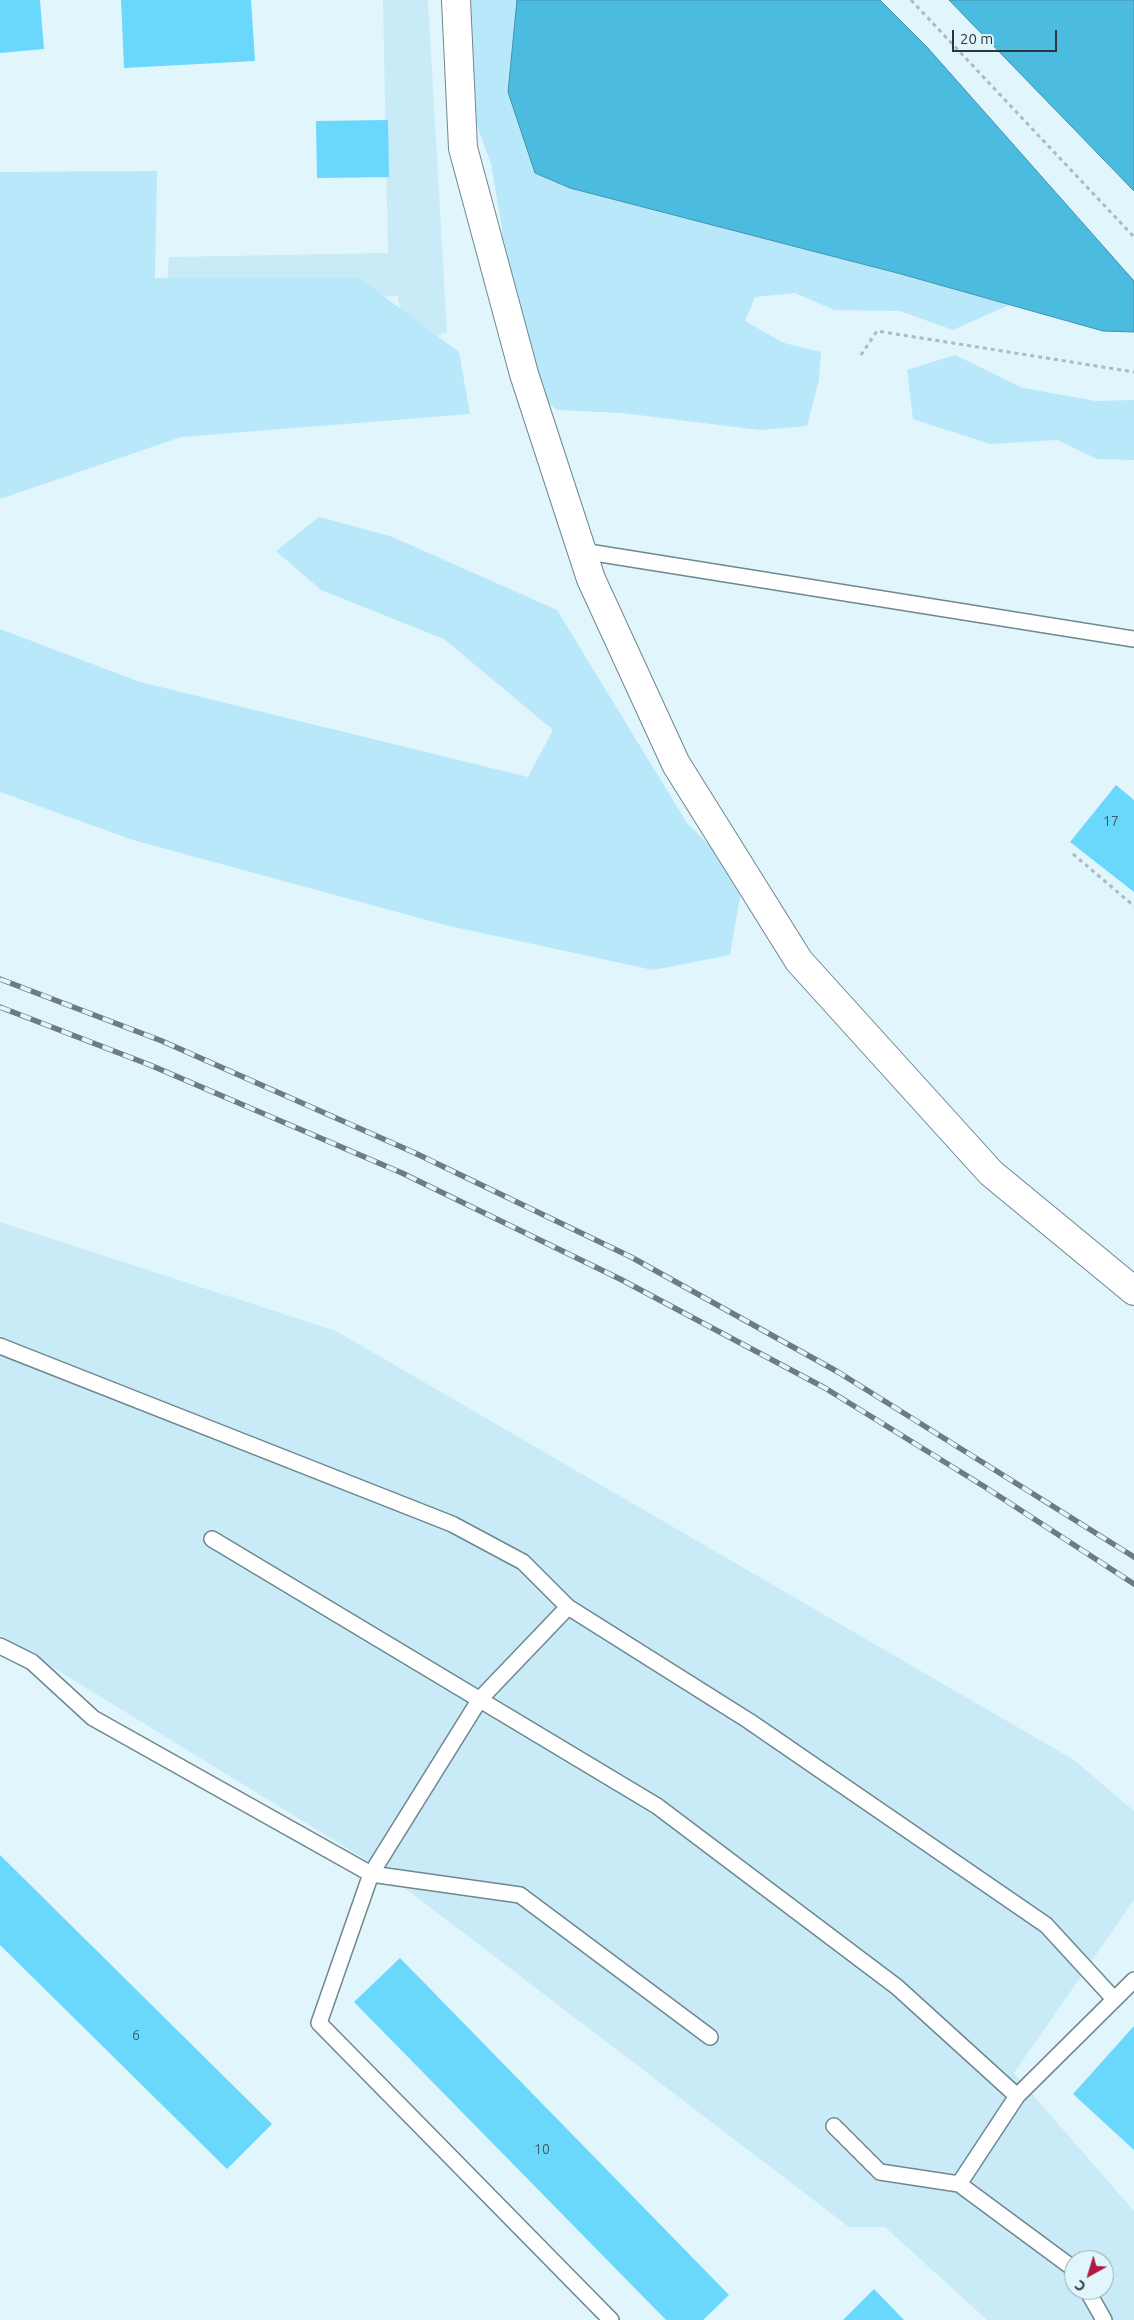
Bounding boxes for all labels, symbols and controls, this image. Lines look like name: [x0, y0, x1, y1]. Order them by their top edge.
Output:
scale bar: [954, 20, 1059, 52]
text: 20 m: [960, 30, 993, 47]
house number: 17: [1103, 813, 1119, 829]
house number: 6: [132, 2027, 140, 2043]
house number: 10: [534, 2141, 550, 2157]
north arrow: [1064, 2250, 1114, 2300]
text: С: [1072, 2277, 1089, 2295]

